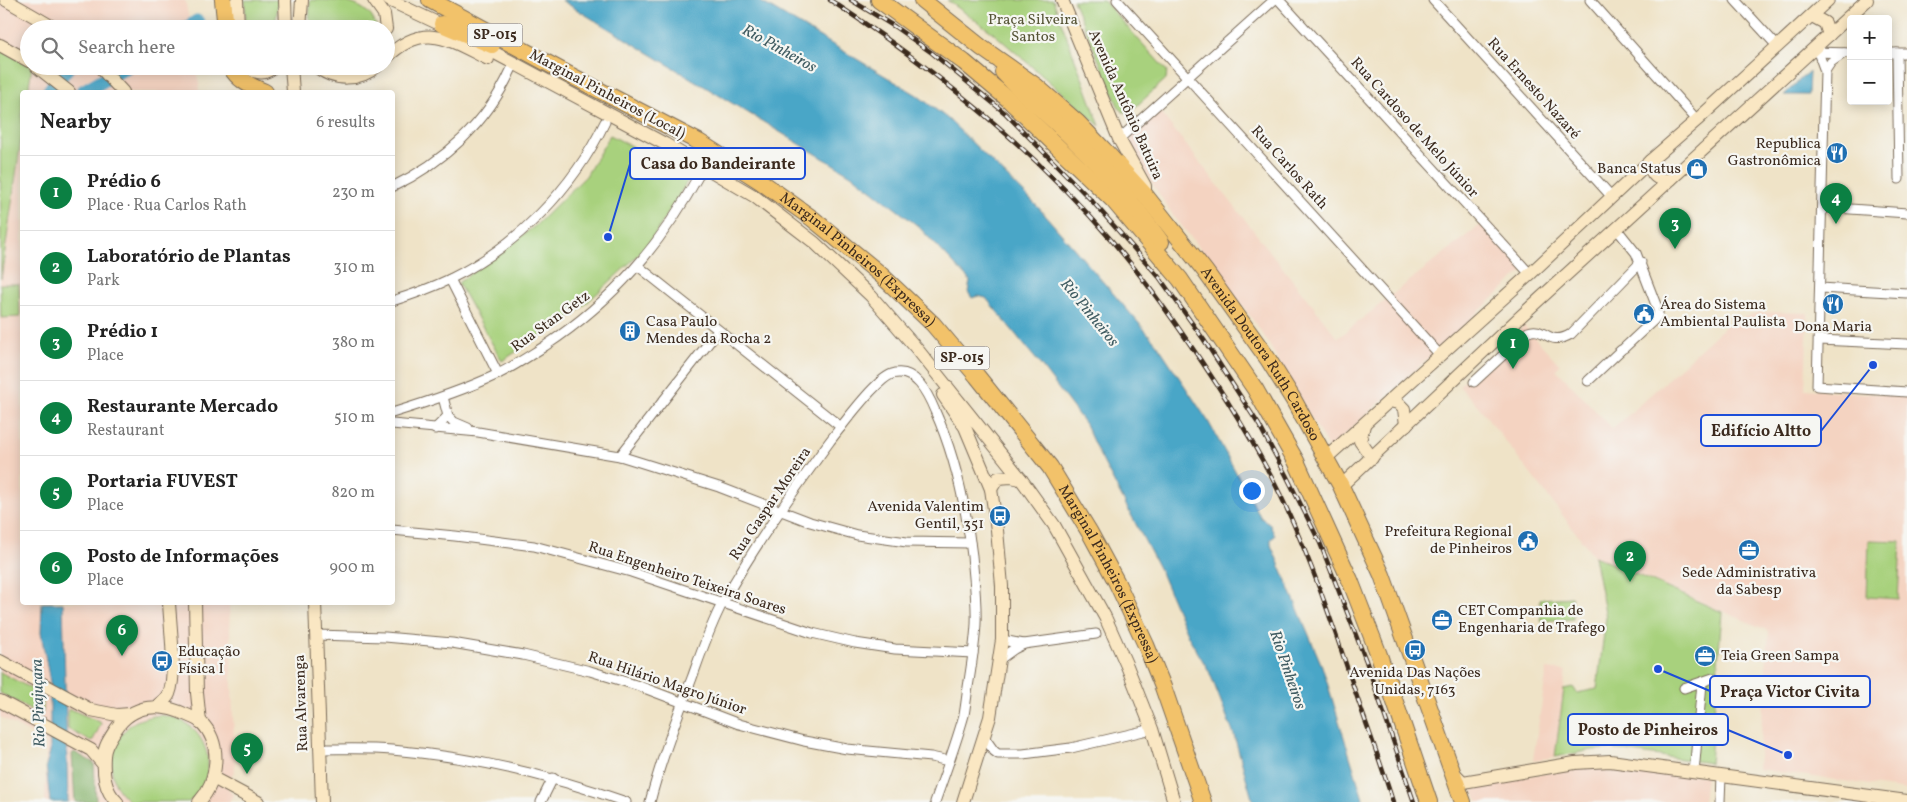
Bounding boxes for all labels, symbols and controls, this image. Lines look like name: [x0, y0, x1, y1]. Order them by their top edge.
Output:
park label: Praça Silveira Santos: [988, 10, 1078, 48]
map controls: [1847, 15, 1892, 105]
button: +: [1847, 15, 1892, 60]
search box: [20, 20, 395, 75]
water label: Rio Pinheiros: [738, 20, 820, 79]
road number: SP-015: [468, 24, 522, 46]
street label: Avenida Antônio Batuira: [1082, 26, 1168, 184]
icon: search: [38, 34, 66, 62]
street label: Rua Ernesto Nazaré: [1482, 34, 1584, 144]
text: Search here: [78, 35, 175, 61]
street label: Marginal Pinheiros (Local): [525, 45, 689, 145]
street label: Rua Cardoso de Melo Júnior: [1345, 53, 1483, 203]
button: −: [1847, 60, 1892, 105]
text: Nearby: [40, 108, 111, 137]
text: 6 results: [316, 112, 375, 134]
street label: Rua Carlos Rath: [1246, 121, 1332, 215]
place label: Republica Gastronômica: [1728, 134, 1821, 172]
restaurant icon: Republica Gastronômica: [1825, 141, 1849, 165]
callout: Casa do Bandeirante: [630, 148, 805, 179]
text: Casa do Bandeirante: [641, 154, 795, 176]
shop icon: Banca Status: [1685, 157, 1709, 181]
place label: Banca Status: [1597, 159, 1681, 180]
text: Prédio 6: [87, 169, 161, 195]
text: 1: [53, 182, 59, 204]
text: 230 m: [332, 182, 375, 204]
pin: 4: [1820, 183, 1852, 224]
street label: Marginal Pinheiros (Expressa): [775, 188, 940, 332]
text: Place · Rua Carlos Rath: [87, 195, 247, 217]
pin: 3: [1659, 208, 1691, 249]
text: Laboratório de Plantas: [87, 244, 291, 270]
text: 2: [52, 257, 60, 279]
text: 310 m: [334, 257, 375, 279]
street label: Avenida Doutora Ruth Cardoso: [1195, 263, 1325, 445]
text: Park: [87, 270, 120, 292]
water label: Rio Pinheiros: [1055, 274, 1123, 352]
street label: Rua Stan Getz: [507, 286, 595, 358]
restaurant icon: Dona Maria: [1821, 292, 1845, 316]
place label: Área do Sistema Ambiental Paulista: [1660, 295, 1786, 333]
public building icon: Área do Sistema Ambiental Paulista: [1632, 302, 1656, 326]
place label: Casa Paulo Mendes da Rocha 2: [646, 312, 771, 350]
place label: Dona Maria: [1794, 317, 1872, 338]
text: Prédio 1: [87, 319, 158, 345]
building icon: Casa Paulo Mendes da Rocha 2: [618, 319, 642, 343]
pin: 1: [1497, 328, 1529, 369]
text: 3: [52, 332, 60, 354]
text: 380 m: [332, 332, 375, 354]
text: Place: [87, 345, 124, 367]
road number: SP-015: [934, 346, 990, 369]
text: Restaurante Mercado: [87, 394, 278, 420]
text: 4: [51, 407, 61, 429]
text: 510 m: [334, 407, 375, 429]
callout: Edifício Altto: [1701, 415, 1821, 446]
text: Restaurant: [87, 420, 165, 442]
text: Edifício Altto: [1711, 421, 1811, 443]
street label: Rua Gaspar Moreira: [725, 443, 817, 565]
text: Portaria FUVEST: [87, 469, 238, 495]
your location: [1239, 478, 1265, 504]
street label: Marginal Pinheiros (Expressa): [1053, 481, 1163, 666]
text: 5: [52, 482, 60, 504]
text: 820 m: [331, 482, 375, 504]
text: Place: [87, 495, 124, 517]
place label: Avenida Valentim Gentil, 351: [867, 497, 984, 535]
bus stop icon: Avenida Valentim Gentil, 351: [988, 504, 1012, 528]
place label: Prefeitura Regional de Pinheiros: [1385, 522, 1512, 560]
public building icon: Prefeitura Regional de Pinheiros: [1516, 529, 1540, 553]
street label: Rua Engenheiro Teixeira Soares: [585, 537, 789, 621]
office icon: Sede Administrativa da Sabesp: [1737, 538, 1761, 562]
pin: 2: [1614, 541, 1646, 582]
text: Posto de Informações: [87, 544, 279, 570]
text: 6: [52, 557, 60, 579]
text: 900 m: [329, 557, 375, 579]
place label: Sede Administrativa da Sabesp: [1682, 563, 1816, 601]
text: Place: [87, 570, 124, 592]
place label: CET Companhia de Engenharia de Trafego: [1458, 601, 1605, 639]
office icon: CET Companhia de Engenharia de Trafego: [1430, 608, 1454, 632]
pin: 6: [106, 615, 138, 656]
water label: Rio Pinheiros: [1263, 628, 1311, 712]
bus stop icon: Avenida Das Nações Unidas, 7163: [1403, 638, 1427, 662]
place label: Educação Física I: [178, 642, 240, 680]
office icon: Teia Green Sampa: [1693, 644, 1717, 668]
place label: Teia Green Sampa: [1721, 646, 1839, 667]
street label: Rua Hilário Magro Júnior: [585, 647, 749, 721]
bus stop icon: Educação Física I: [150, 649, 174, 673]
street label: Rua Alvarenga: [290, 654, 314, 752]
water label: Rio Pirajuçara: [26, 658, 52, 748]
place label: Avenida Das Nações Unidas, 7163: [1349, 663, 1481, 701]
callout: Praça Victor Civita: [1710, 676, 1870, 707]
text: Praça Victor Civita: [1720, 682, 1860, 704]
callout: Posto de Pinheiros: [1568, 714, 1728, 745]
text: Posto de Pinheiros: [1578, 720, 1718, 742]
pin: 5: [231, 733, 263, 774]

